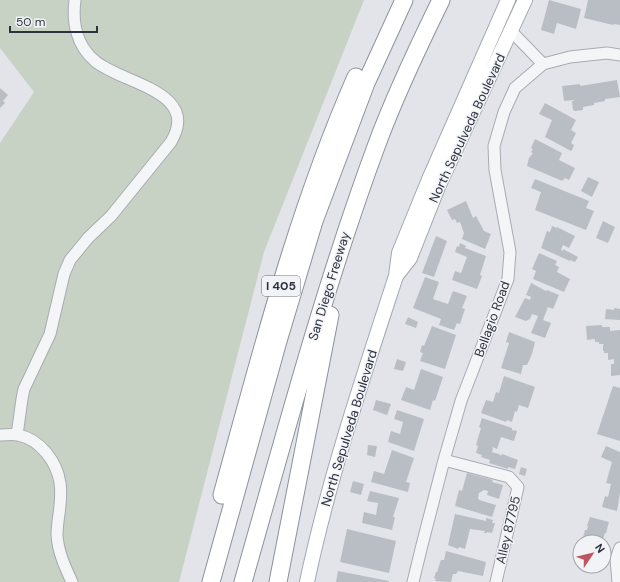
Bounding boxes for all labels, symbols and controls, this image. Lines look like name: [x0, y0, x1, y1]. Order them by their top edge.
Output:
scale bar: [10, 8, 97, 34]
text: 50 m: [16, 14, 45, 30]
street label: North Sepulveda Boulevard: [425, 51, 509, 205]
street label: San Diego Freeway: [304, 230, 354, 342]
road number: I 405: [262, 276, 300, 296]
street label: Bellagio Road: [470, 279, 514, 359]
street label: North Sepulveda Boulevard: [317, 348, 381, 508]
street label: Alley 87795: [492, 494, 524, 566]
north arrow: [572, 534, 612, 574]
text: N: [592, 541, 608, 556]

